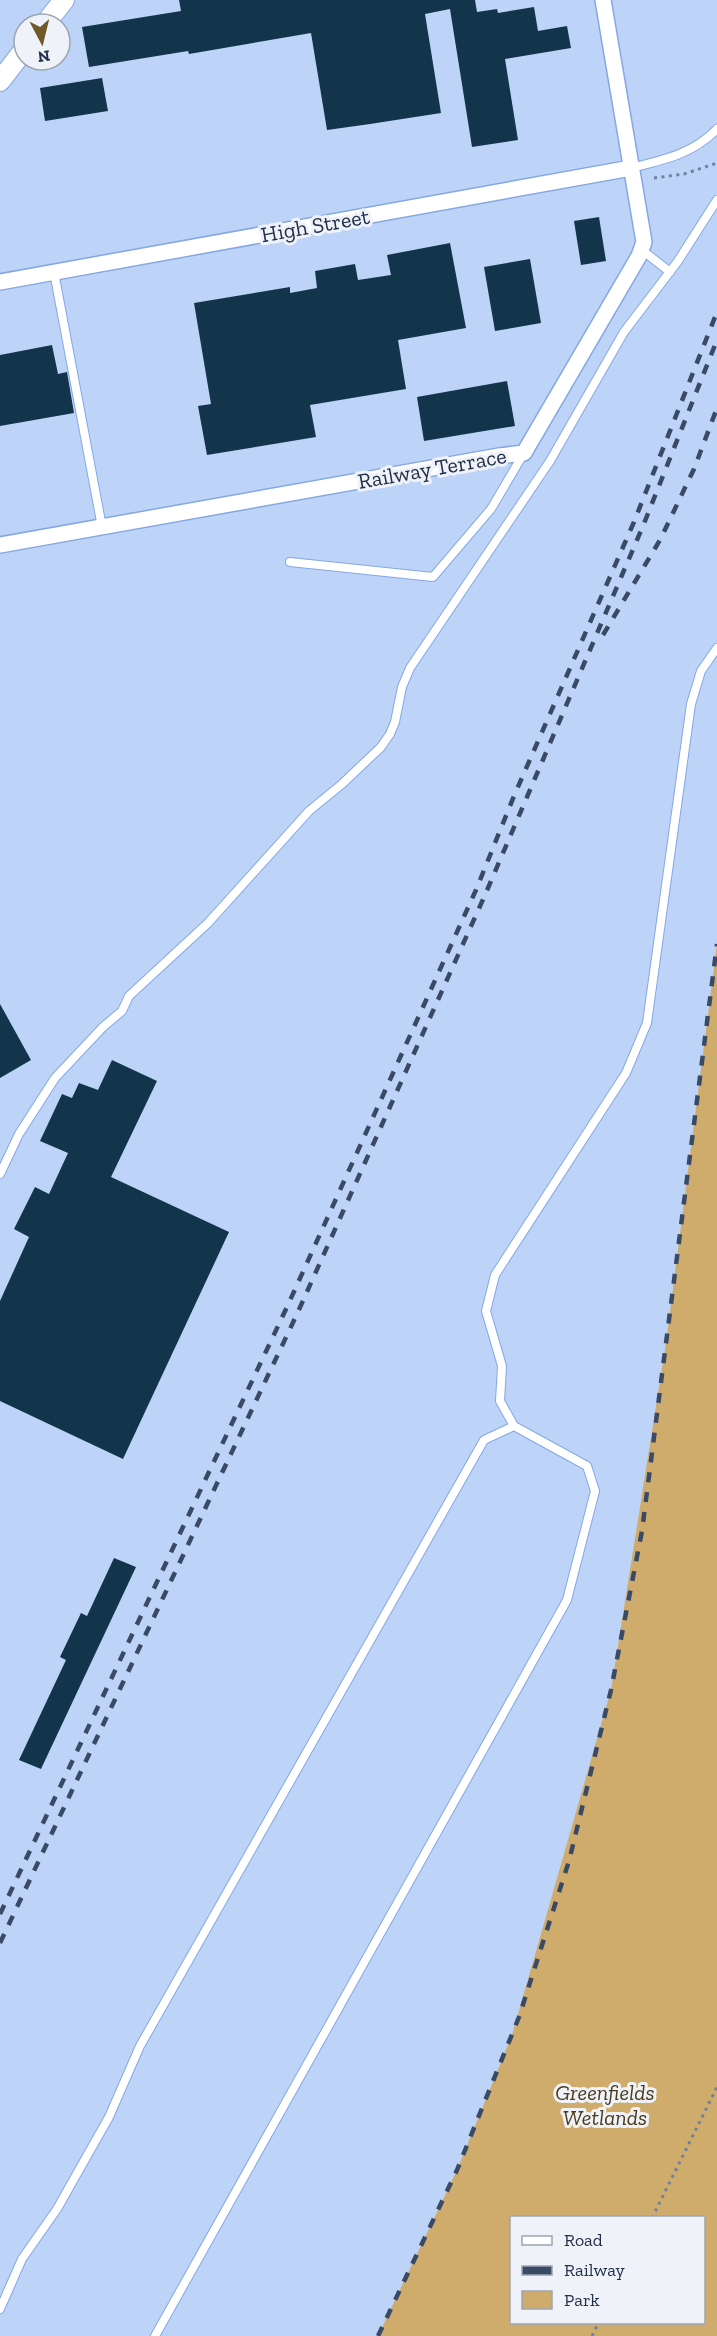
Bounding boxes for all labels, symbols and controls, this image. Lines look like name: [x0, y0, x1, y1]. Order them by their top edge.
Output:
north arrow: [12, 12, 72, 72]
text: N: [37, 46, 51, 67]
street label: High Street: [259, 203, 372, 248]
street label: Railway Terrace: [356, 442, 509, 495]
park label: Greenfields Wetlands: [555, 2079, 655, 2131]
legend: [510, 2216, 705, 2324]
text: Road: [564, 2229, 603, 2251]
text: Railway: [564, 2259, 626, 2281]
text: Park: [564, 2289, 600, 2311]

